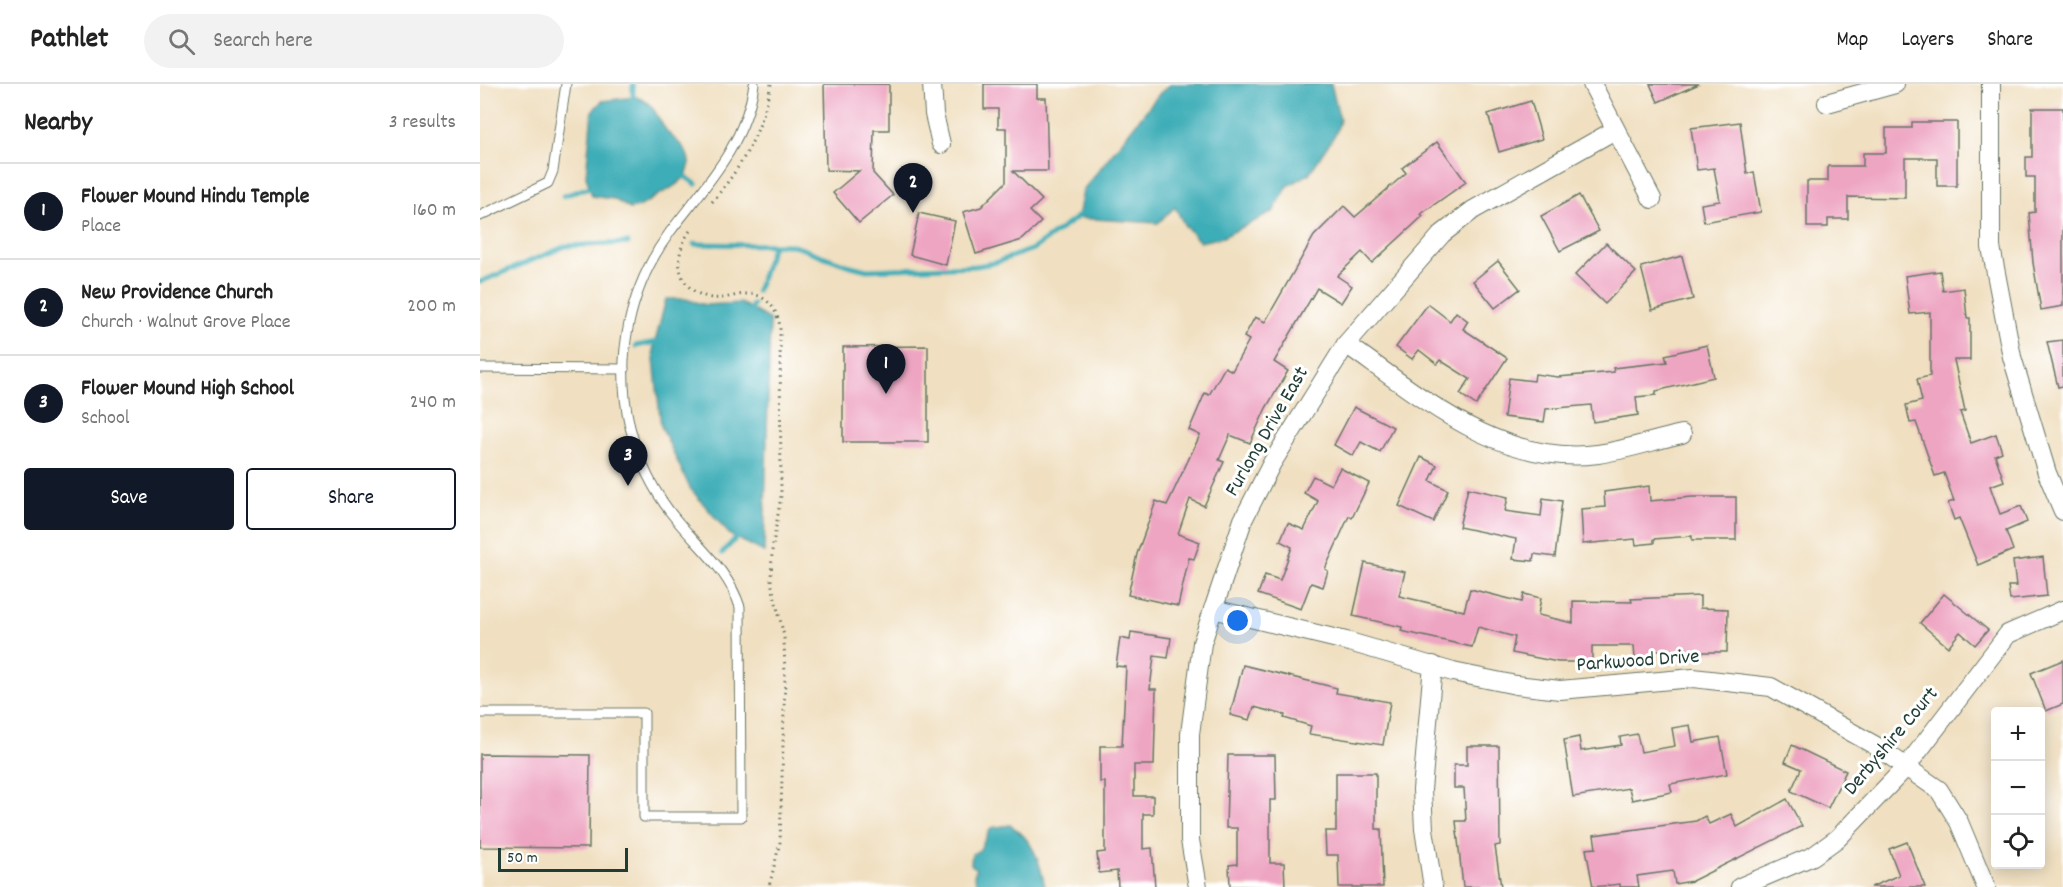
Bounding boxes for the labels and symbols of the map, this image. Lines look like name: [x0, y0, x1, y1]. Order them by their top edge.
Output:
pin: 2: [894, 164, 932, 213]
pin: 1: [866, 344, 906, 394]
street label: Furlong Drive East: [1219, 361, 1317, 503]
pin: 3: [608, 436, 648, 486]
your location: [1223, 606, 1252, 635]
street label: Parkwood Drive: [1576, 643, 1700, 681]
street label: Derbyshire Court: [1837, 681, 1947, 803]
scale bar: [498, 845, 628, 872]

